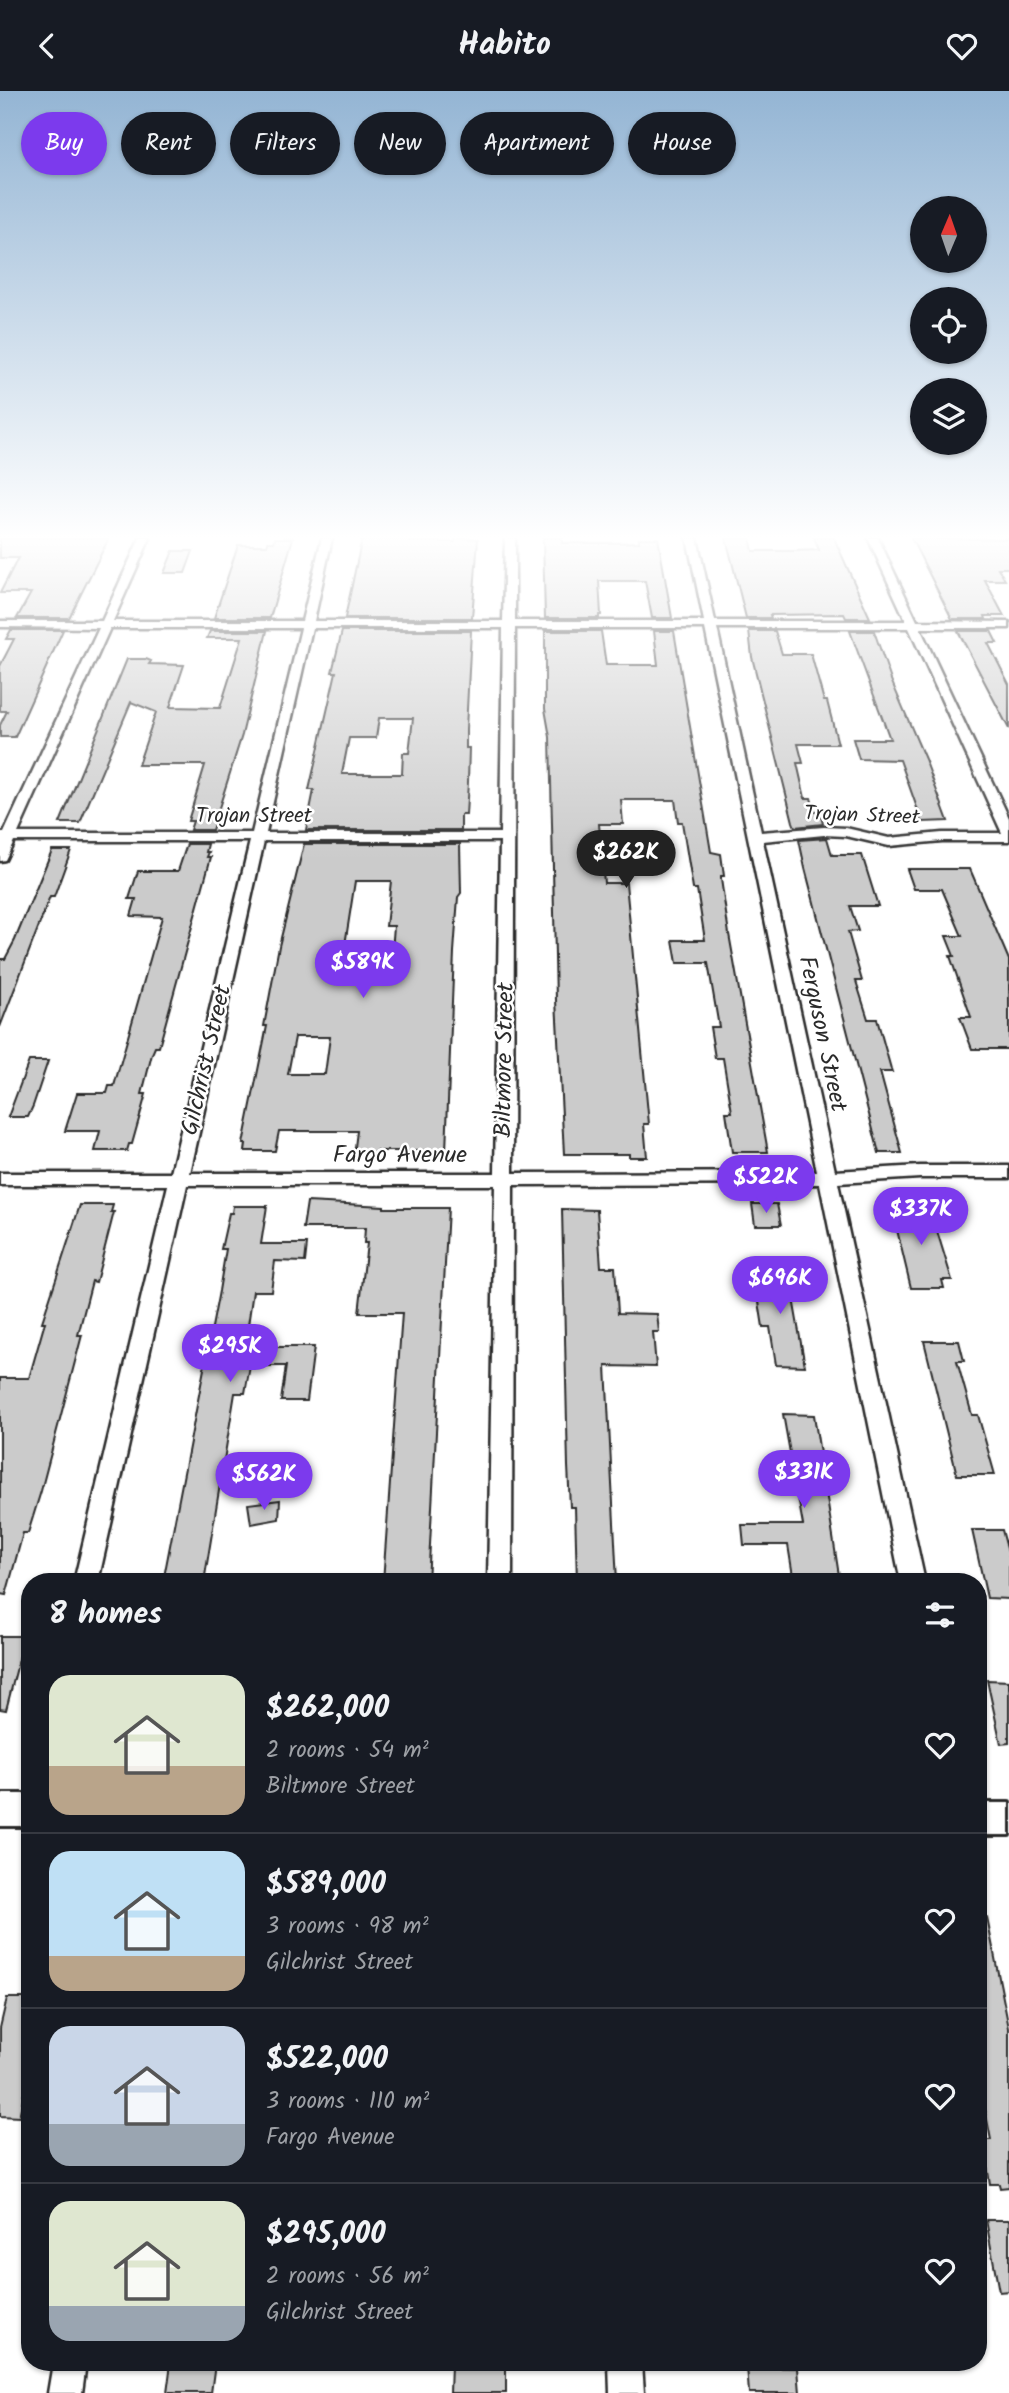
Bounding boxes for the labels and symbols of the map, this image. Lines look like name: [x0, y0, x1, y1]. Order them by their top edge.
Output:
north arrow: [910, 196, 987, 273]
street label: Trojan Street: [804, 797, 921, 835]
street label: Trojan Street: [196, 800, 313, 833]
pin: $262K: [577, 831, 675, 890]
pin: $589K: [314, 941, 412, 1000]
street label: Ferguson Street: [786, 952, 858, 1116]
street label: Gilchrist Street: [171, 980, 243, 1139]
street label: Biltmore Street: [484, 981, 526, 1138]
street label: Fargo Avenue: [333, 1136, 467, 1175]
pin: $522K: [717, 1155, 815, 1215]
pin: $337K: [872, 1187, 970, 1247]
pin: $696K: [731, 1257, 829, 1316]
pin: $295K: [181, 1325, 279, 1384]
pin: $331K: [755, 1451, 853, 1510]
pin: $562K: [215, 1453, 313, 1512]

